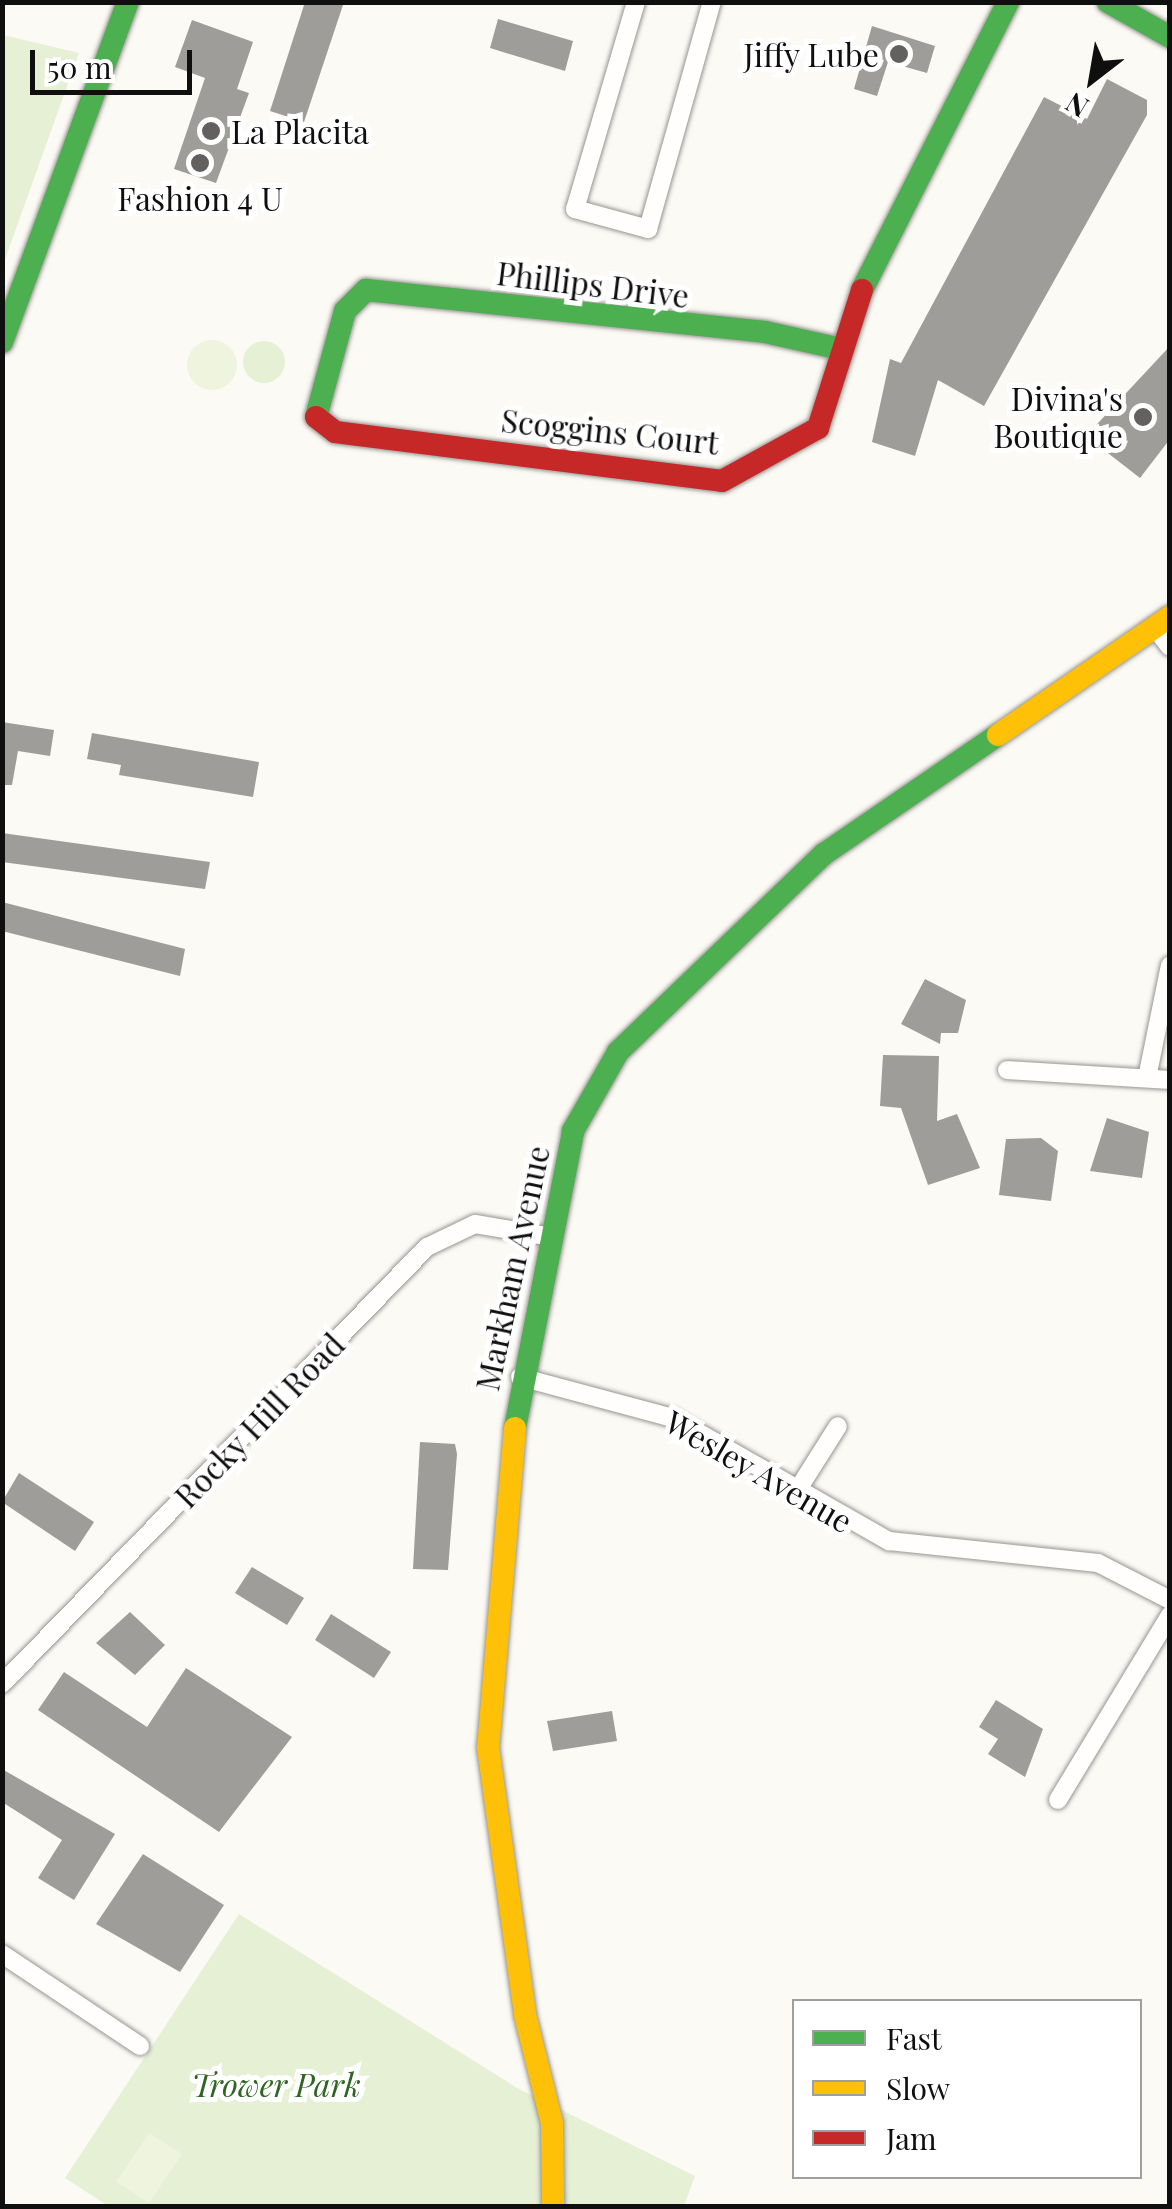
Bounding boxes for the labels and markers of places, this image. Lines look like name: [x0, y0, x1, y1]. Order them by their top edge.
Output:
place label: Jiffy Lube: [743, 35, 879, 73]
marker: Jiffy Lube: [888, 43, 910, 65]
place label: La Placita: [231, 112, 369, 150]
marker: La Placita: [200, 120, 222, 142]
marker: Fashion 4 U: [189, 152, 211, 174]
place label: Fashion 4 U: [117, 179, 283, 217]
place label: Divina's Boutique: [993, 380, 1123, 455]
marker: Divina's Boutique: [1132, 406, 1154, 428]

